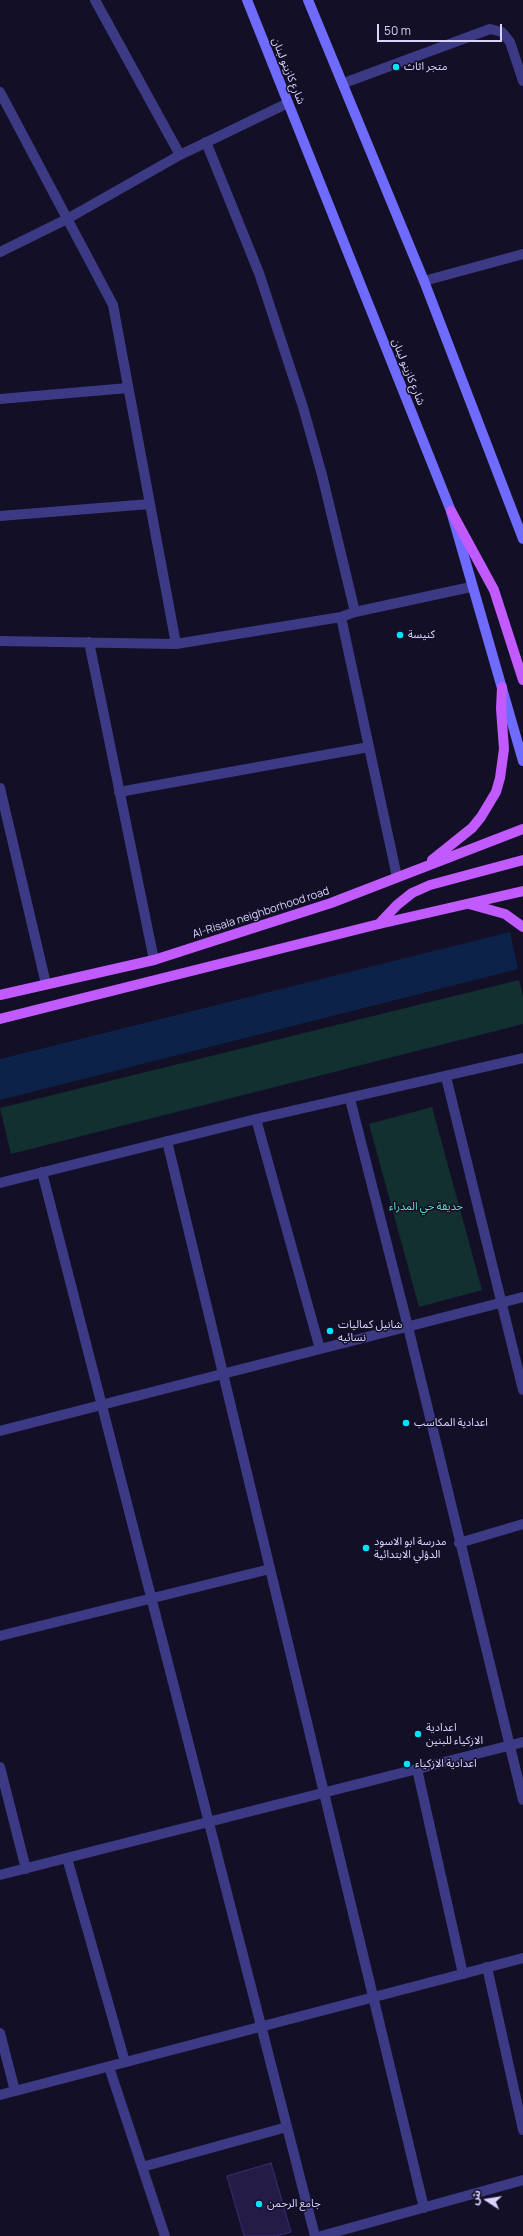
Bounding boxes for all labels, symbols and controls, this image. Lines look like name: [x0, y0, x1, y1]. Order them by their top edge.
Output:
scale bar: [379, 16, 504, 42]
text: 50 m: [384, 22, 411, 39]
street label: شارع كازينو لبنان: [269, 36, 307, 106]
place label: متجر اثاث: [404, 60, 447, 74]
marker: متجر اثاث: [391, 62, 401, 72]
street label: شارع كازينو لبنان: [389, 337, 427, 407]
place label: كنيسة: [408, 628, 435, 642]
marker: كنيسة: [395, 630, 405, 640]
street label: Al-Risala neighborhood road: [191, 885, 331, 941]
park label: حديقة حي المدراء: [389, 1200, 463, 1214]
place label: شانيل كماليات نسائيه: [338, 1318, 402, 1344]
marker: شانيل كماليات نسائيه: [325, 1326, 335, 1336]
place label: اعدادية المكاسب: [414, 1416, 488, 1430]
marker: اعدادية المكاسب: [401, 1418, 411, 1428]
place label: مدرسة ابو الاسود الدؤلي الابتدائية: [374, 1535, 447, 1561]
marker: مدرسة ابو الاسود الدؤلي الابتدائية: [361, 1543, 371, 1553]
place label: اعدادية الازكياء للبنين: [426, 1721, 483, 1747]
marker: اعدادية الازكياء للبنين: [413, 1729, 423, 1739]
place label: اعدادية الازكياء: [415, 1757, 477, 1771]
marker: اعدادية الازكياء: [402, 1759, 412, 1769]
north arrow: [467, 2180, 507, 2220]
text: ش: [466, 2188, 484, 2206]
place label: جامع الرحمن: [267, 2197, 321, 2211]
marker: جامع الرحمن: [254, 2199, 264, 2209]

